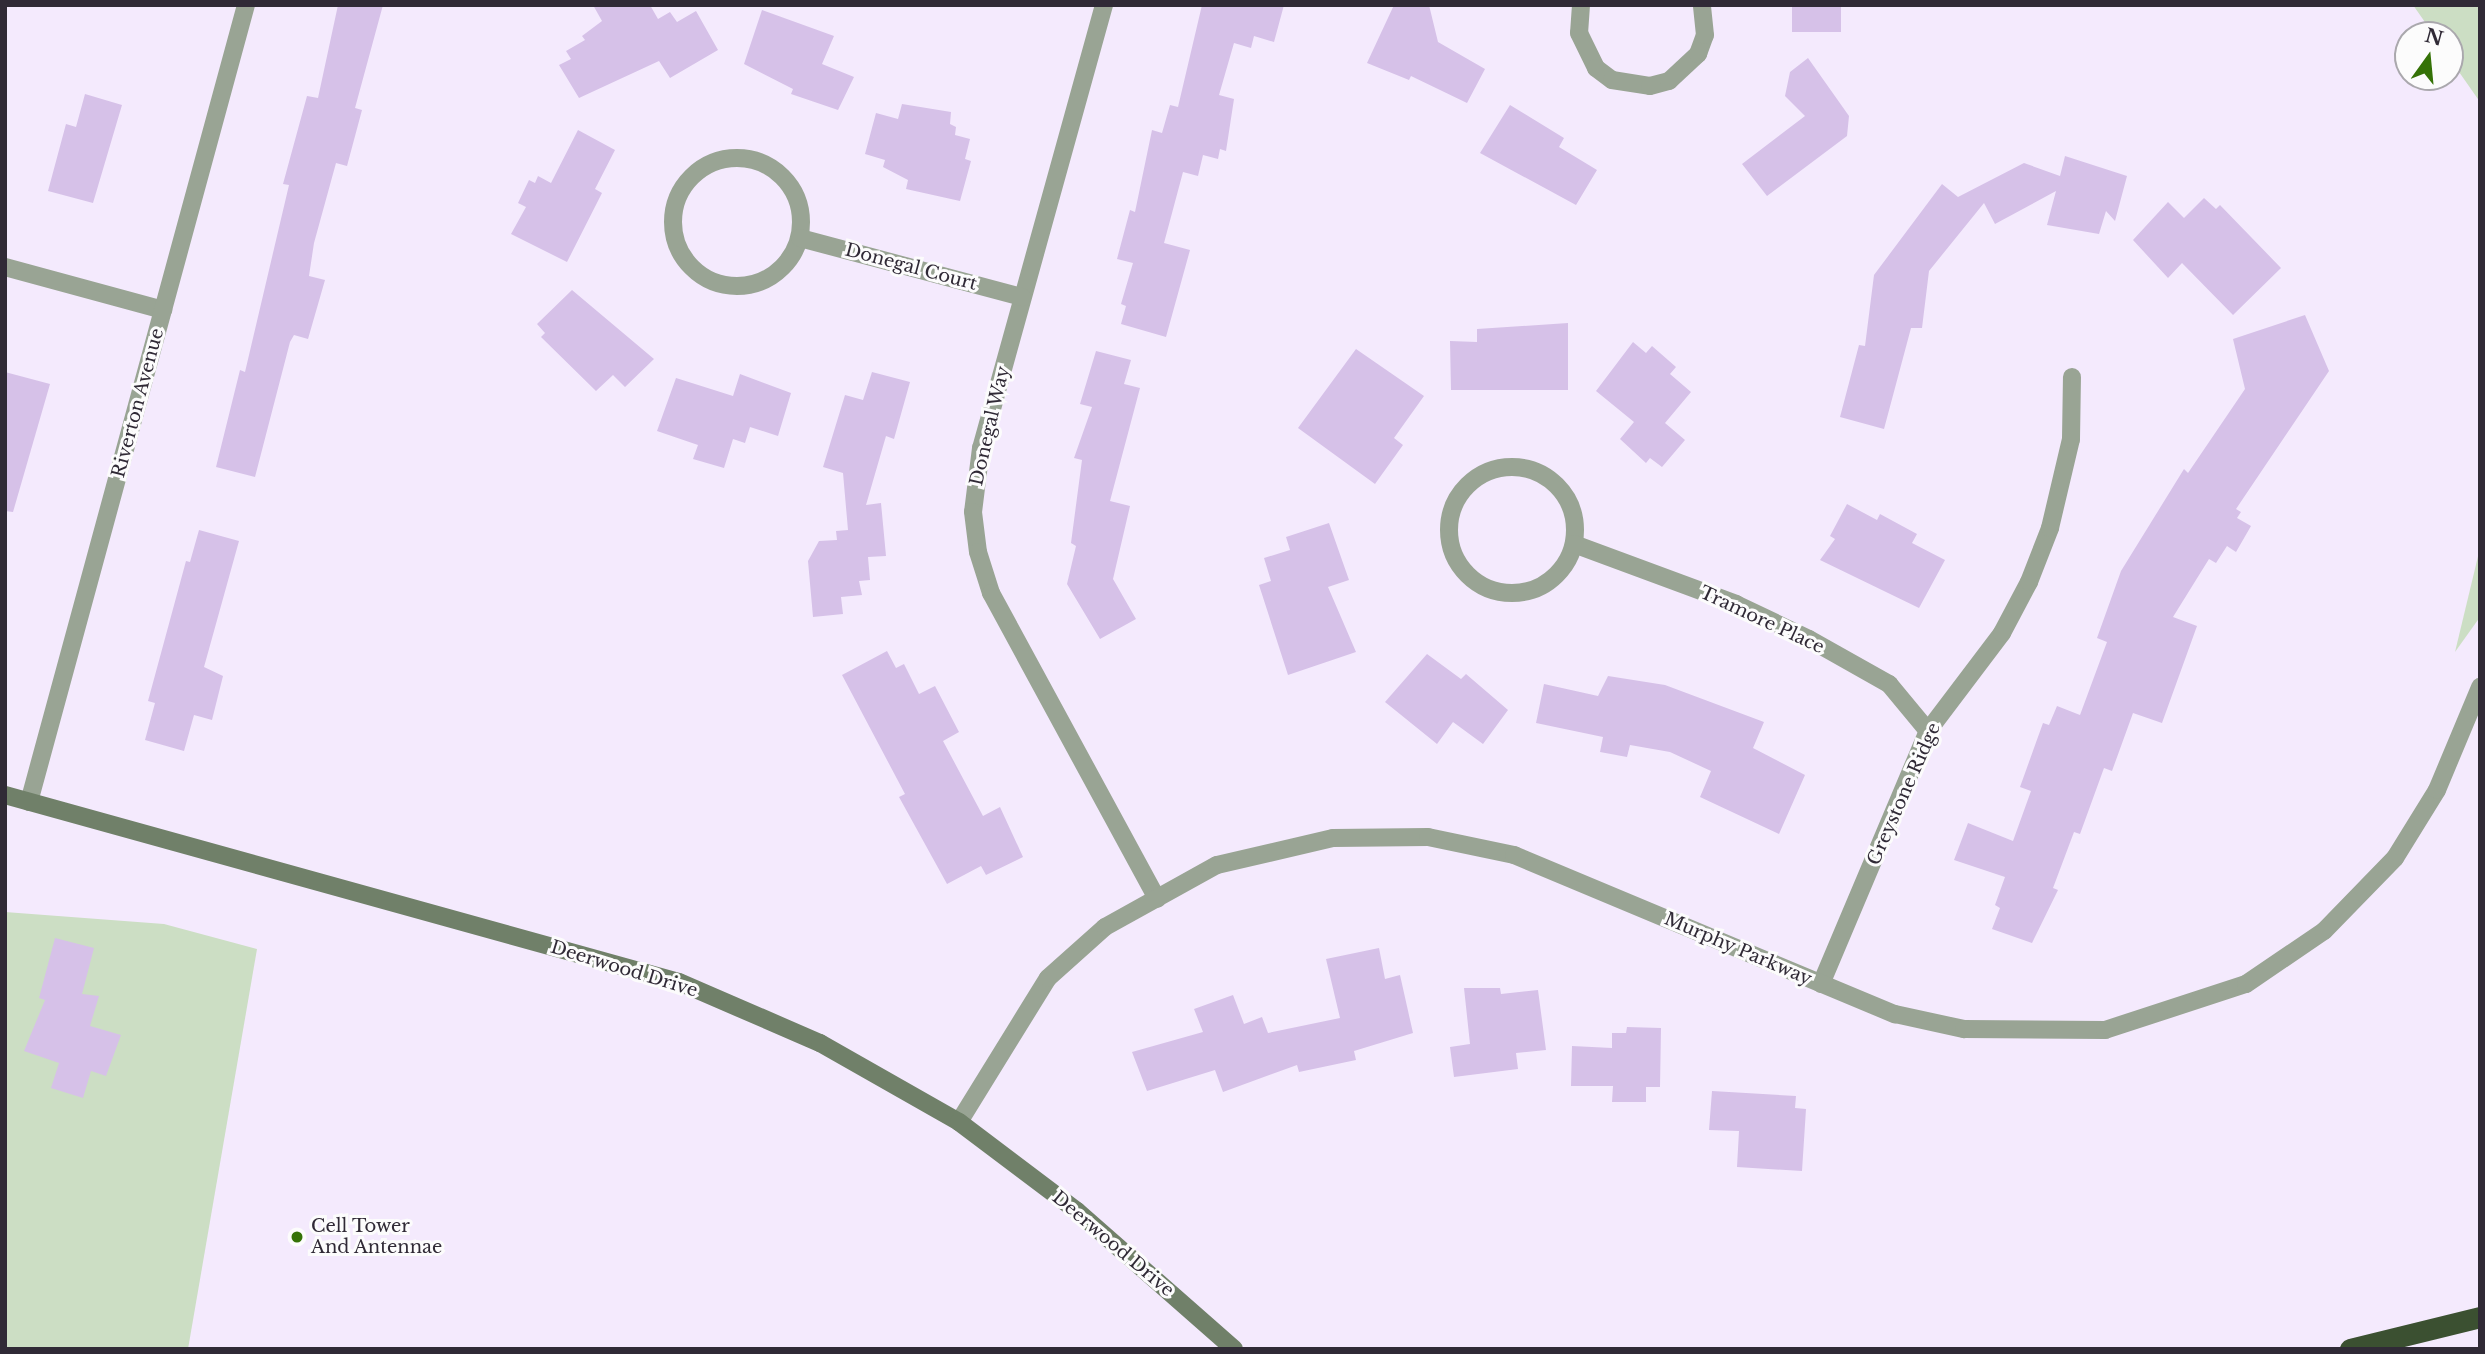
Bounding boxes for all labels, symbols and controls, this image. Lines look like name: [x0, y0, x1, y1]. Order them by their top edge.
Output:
north arrow: [2394, 21, 2464, 91]
text: N: [2422, 24, 2446, 51]
street label: Donegal Court: [843, 239, 979, 295]
street label: Riverton Avenue: [108, 326, 168, 480]
street label: Donegal Way: [966, 364, 1014, 488]
street label: Tramore Place: [1696, 582, 1828, 658]
street label: Greystone Ridge: [1863, 720, 1945, 868]
street label: Murphy Parkway: [1661, 908, 1815, 990]
street label: Deerwood Drive: [548, 936, 700, 1002]
street label: Deerwood Drive: [1048, 1187, 1178, 1301]
place label: Cell Tower And Antennae: [311, 1216, 443, 1258]
marker: Cell Tower And Antennae: [289, 1229, 305, 1245]

